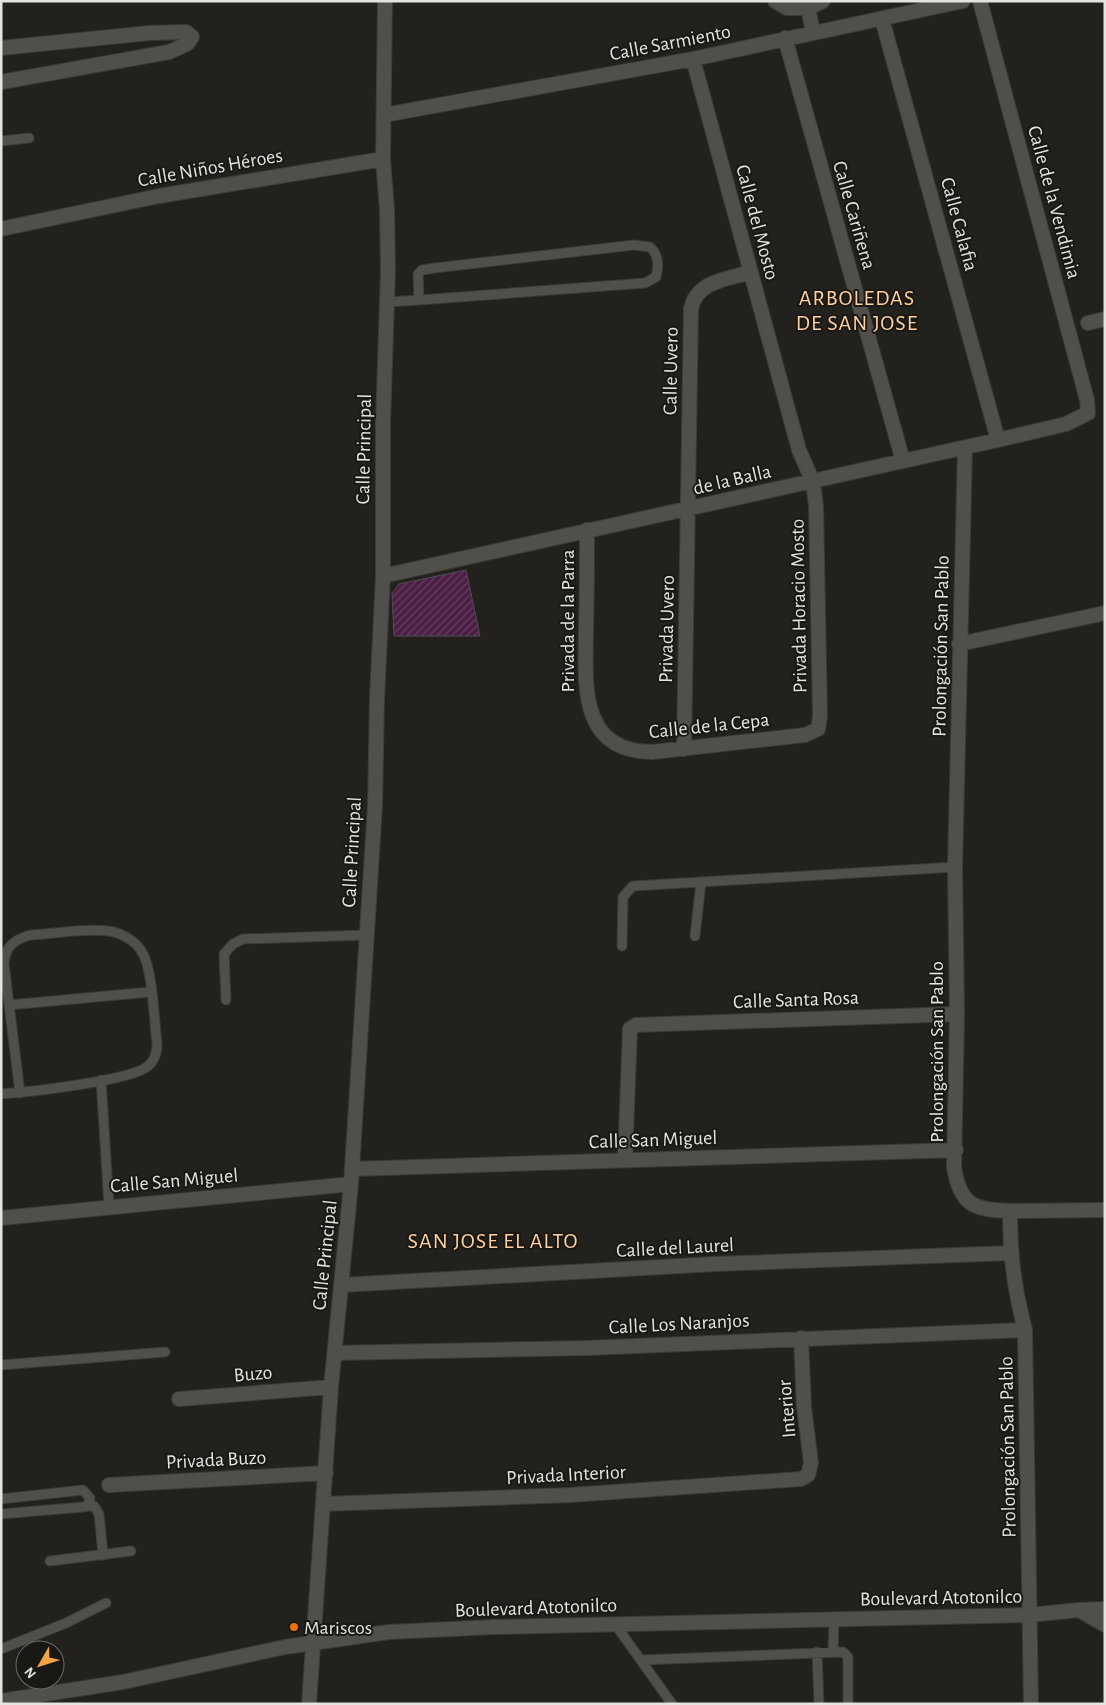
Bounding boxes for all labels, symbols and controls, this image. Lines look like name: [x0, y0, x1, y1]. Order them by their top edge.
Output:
street label: Calle Sarmiento: [608, 21, 732, 65]
street label: Calle de la Vendimia: [1024, 124, 1084, 281]
street label: Calle Niños Héroes: [136, 145, 284, 191]
street label: Calle Cariñena: [829, 159, 879, 272]
street label: Calle del Mosto: [732, 162, 782, 282]
street label: Calle Calafia: [937, 175, 981, 273]
district label: ARBOLEDAS DE SAN JOSE: [796, 287, 918, 334]
street label: Calle Uvero: [660, 327, 682, 415]
street label: Calle Principal: [353, 394, 375, 505]
street label: de la Balla: [691, 461, 773, 499]
street label: Privada Horacio Mosto: [787, 519, 811, 693]
street label: Privada de la Parra: [558, 550, 578, 692]
street label: Prolongación San Pablo: [929, 555, 953, 737]
street label: Privada Uvero: [656, 575, 678, 683]
street label: Calle de la Cepa: [648, 710, 770, 742]
street label: Calle Principal: [339, 796, 365, 908]
street label: Prolongación San Pablo: [927, 961, 947, 1143]
street label: Calle Santa Rosa: [733, 988, 859, 1012]
street label: Calle San Miguel: [588, 1128, 718, 1152]
street label: Calle San Miguel: [109, 1165, 239, 1197]
street label: Calle Principal: [309, 1199, 341, 1311]
district label: SAN JOSE EL ALTO: [408, 1230, 578, 1252]
street label: Calle del Laurel: [616, 1235, 735, 1261]
street label: Calle Los Naranjos: [608, 1310, 750, 1338]
street label: Prolongación San Pablo: [996, 1356, 1020, 1538]
street label: Buzo: [233, 1362, 273, 1386]
street label: Interior: [774, 1379, 799, 1439]
street label: Privada Buzo: [165, 1447, 267, 1473]
street label: Privada Interior: [506, 1462, 627, 1488]
street label: Boulevard Atotonilco: [860, 1587, 1022, 1609]
street label: Boulevard Atotonilco: [455, 1595, 618, 1621]
place label: Mariscos: [304, 1618, 372, 1638]
marker: Mariscos: [288, 1621, 300, 1633]
north arrow: [15, 1640, 65, 1690]
text: N: [22, 1664, 39, 1681]

